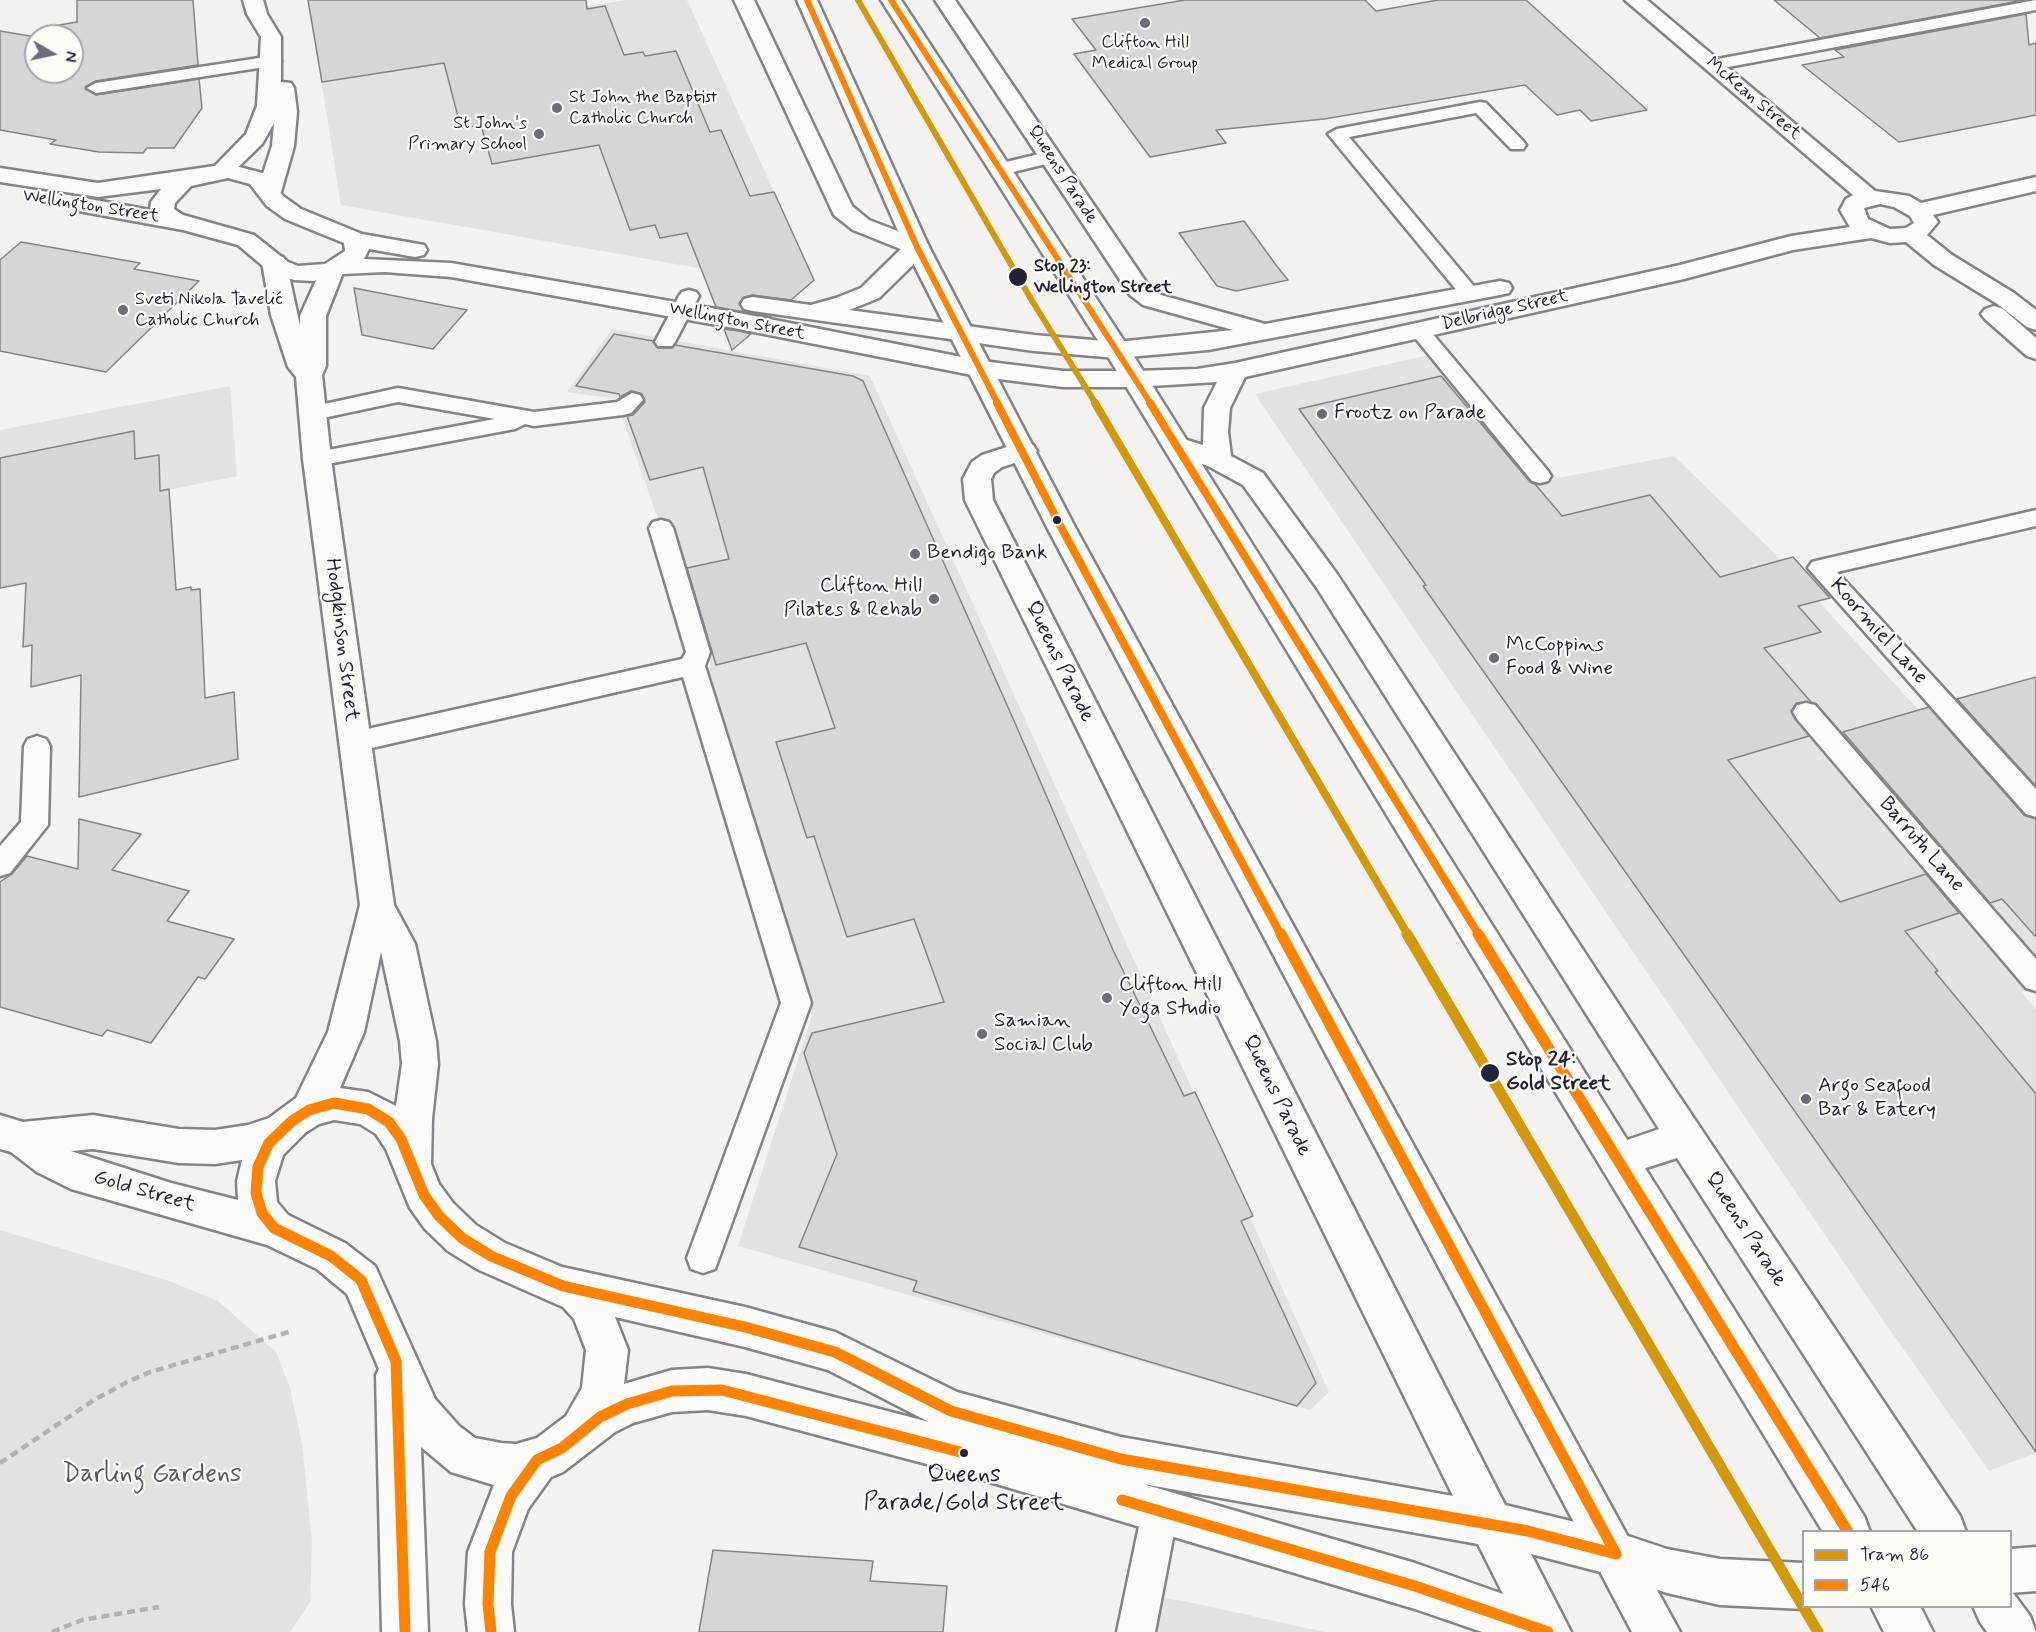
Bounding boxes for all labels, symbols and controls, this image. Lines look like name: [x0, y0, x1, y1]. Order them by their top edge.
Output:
marker: Clifton Hill Medical Group: [1138, 16, 1152, 30]
north arrow: [24, 24, 84, 84]
place label: Clifton Hill Medical Group: [1092, 32, 1198, 74]
text: N: [59, 50, 82, 63]
street label: McKean Street: [1701, 53, 1805, 145]
place label: St John the Baptist Catholic Church: [569, 87, 717, 130]
marker: St John the Baptist Catholic Church: [550, 101, 564, 115]
place label: St John's Primary School: [408, 113, 527, 156]
street label: Queens Parade: [1022, 122, 1102, 228]
marker: St John's Primary School: [532, 127, 546, 141]
street label: Wellington Street: [21, 186, 161, 228]
place label: Stop 23: Wellington Street: [1034, 256, 1172, 298]
marker: Stop 23: Wellington Street: [1007, 266, 1029, 288]
street label: Delbridge Street: [1440, 286, 1570, 336]
place label: Sveti Nikola Tavelić Catholic Church: [135, 289, 283, 332]
street label: Wellington Street: [667, 298, 807, 346]
marker: Sveti Nikola Tavelić Catholic Church: [116, 303, 130, 317]
place label: Frootz on Parade: [1334, 401, 1486, 427]
marker: Frootz on Parade: [1315, 407, 1329, 421]
unlabelled marker: [1051, 514, 1063, 526]
place label: Bendigo Bank: [927, 541, 1047, 567]
marker: Bendigo Bank: [908, 547, 922, 561]
street label: Hodgkinson Street: [318, 557, 364, 723]
place label: Clifton Hill Pilates & Rehab: [784, 574, 922, 624]
street label: Koormiel Lane: [1824, 574, 1932, 690]
marker: Clifton Hill Pilates & Rehab: [927, 592, 941, 606]
street label: Queens Parade: [1019, 597, 1099, 727]
place label: McCoppins Food & Wine: [1506, 633, 1613, 683]
marker: McCoppins Food & Wine: [1487, 651, 1501, 665]
street label: Barruth Lane: [1873, 792, 1969, 898]
place label: Clifton Hill Yoga Studio: [1119, 973, 1221, 1023]
marker: Clifton Hill Yoga Studio: [1100, 991, 1114, 1005]
place label: Samian Social Club: [994, 1009, 1093, 1059]
marker: Samian Social Club: [975, 1027, 989, 1041]
street label: Queens Parade: [1236, 1031, 1316, 1161]
place label: Stop 24: Gold Street: [1506, 1048, 1611, 1098]
marker: Stop 24: Gold Street: [1479, 1062, 1501, 1084]
place label: Argo Seafood Bar & Eatery: [1818, 1074, 1936, 1124]
marker: Argo Seafood Bar & Eatery: [1799, 1092, 1813, 1106]
street label: Gold Street: [90, 1165, 198, 1219]
street label: Queens Parade: [1699, 1168, 1791, 1292]
marker: Queens Parade/Gold Street: [958, 1447, 970, 1459]
park label: Darling Gardens: [62, 1460, 242, 1492]
place label: Queens Parade/Gold Street: [864, 1462, 1064, 1518]
legend: [1802, 1530, 2012, 1608]
text: Tram 86: [1860, 1543, 1929, 1567]
text: 546: [1860, 1573, 1890, 1597]

